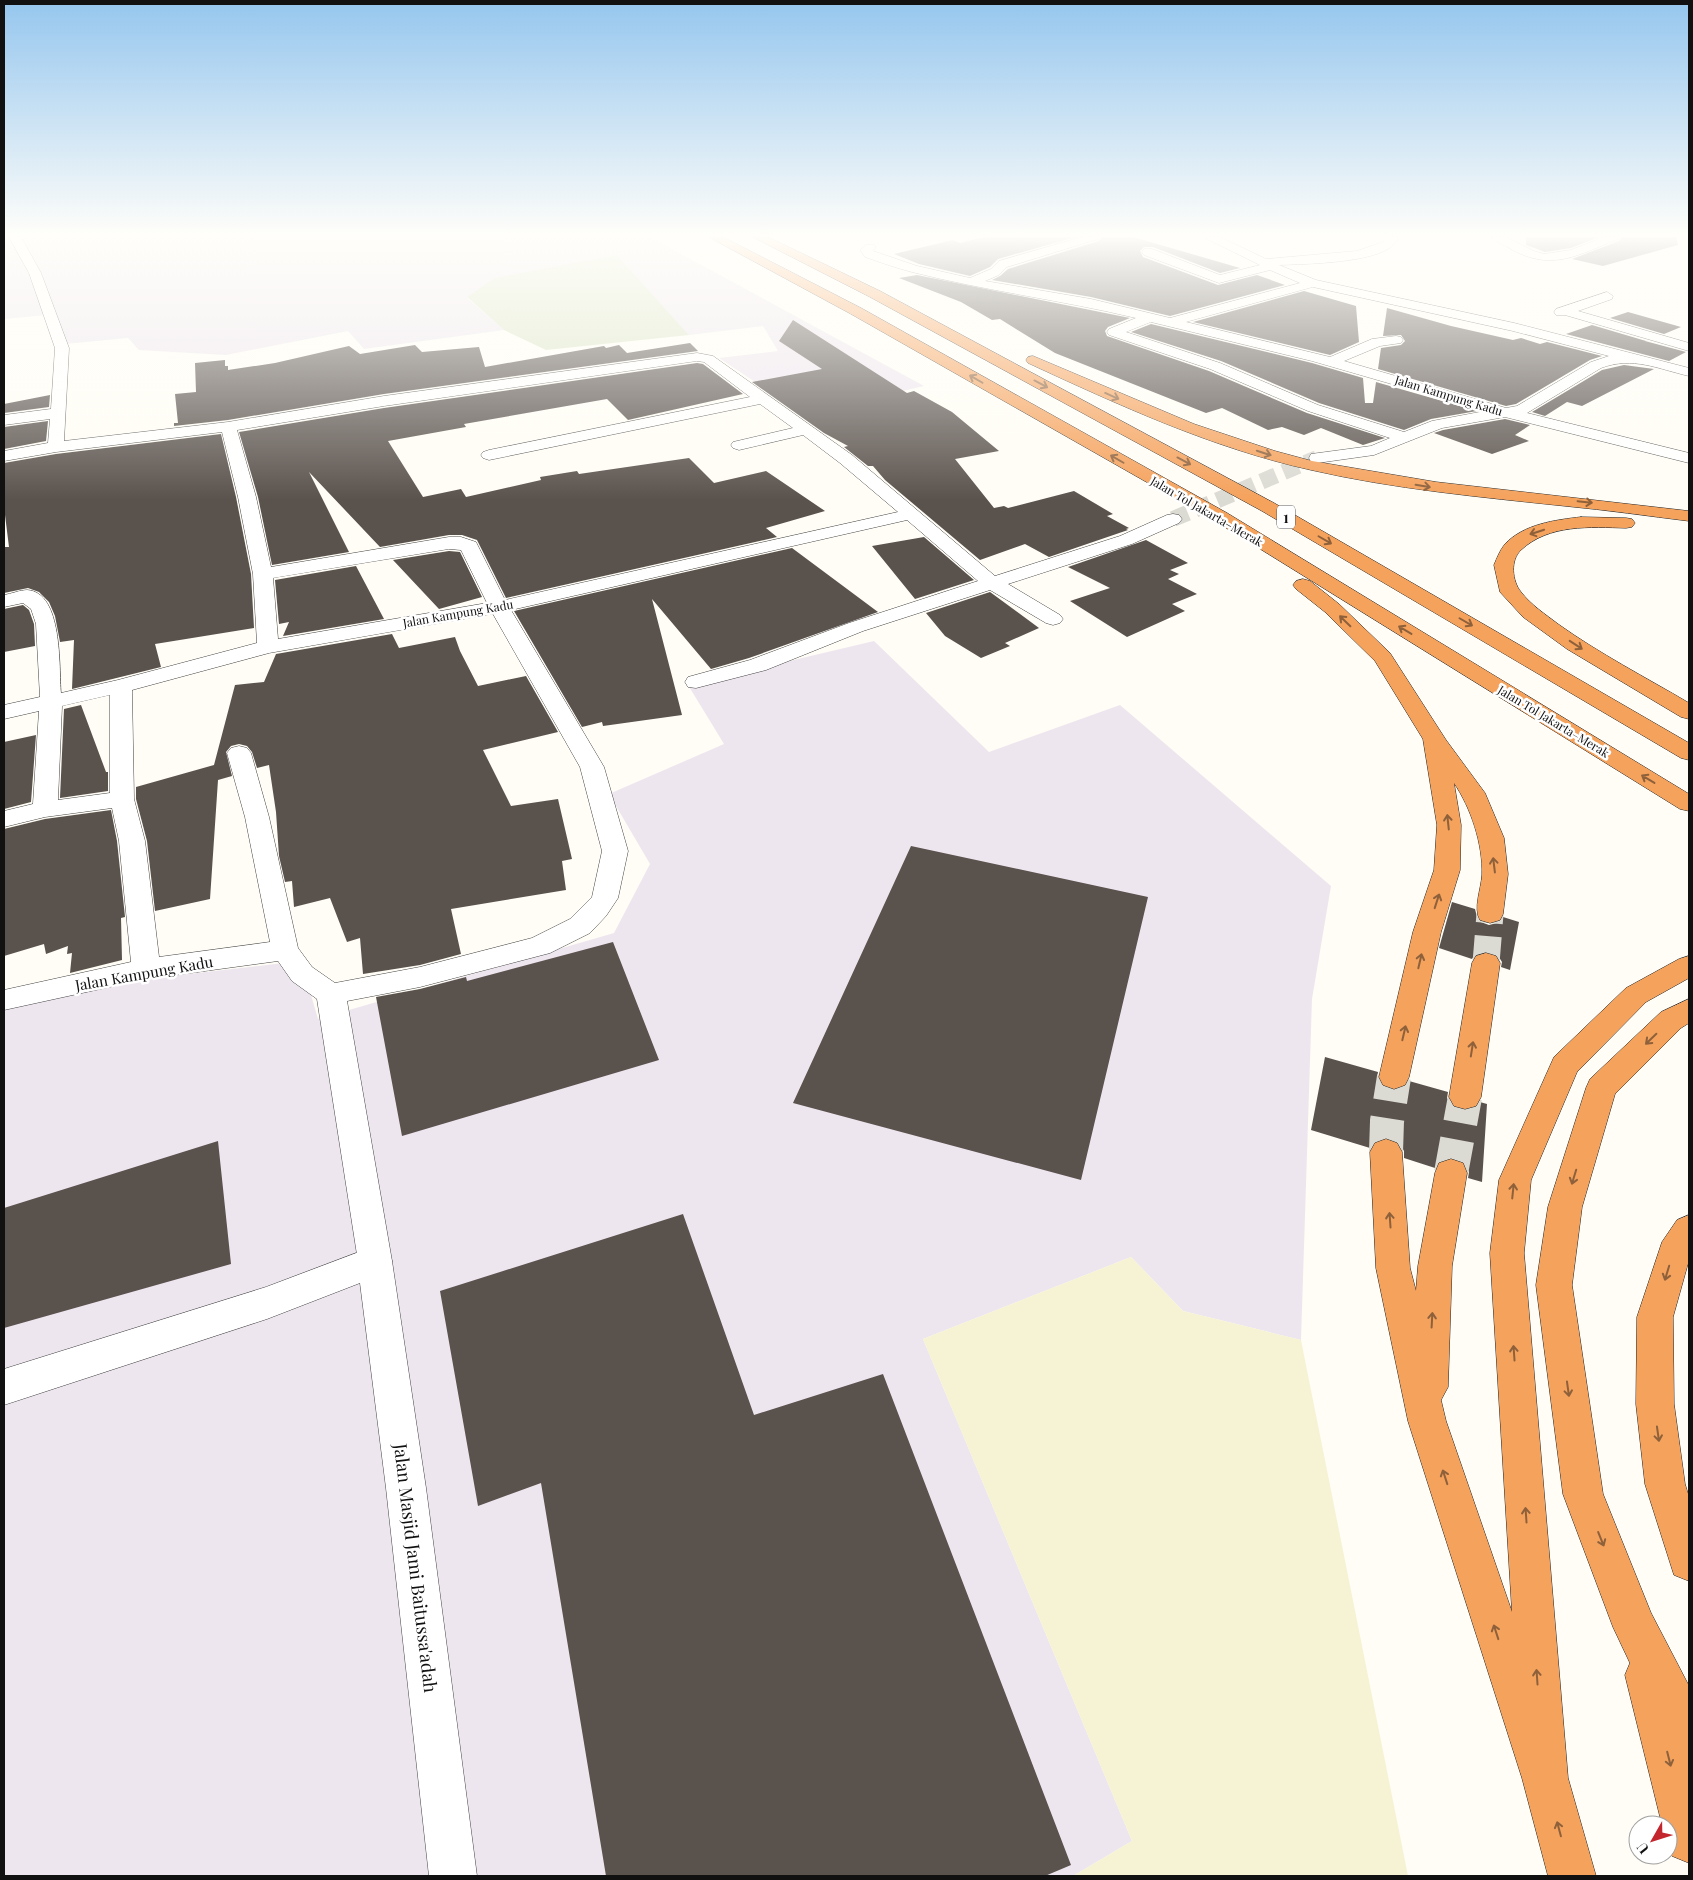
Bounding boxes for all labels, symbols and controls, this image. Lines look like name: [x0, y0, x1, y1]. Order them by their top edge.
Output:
street label: Jalan Kampung Kadu: [1392, 371, 1505, 419]
one-way arrow: [969, 373, 984, 383]
one-way arrow: [1033, 379, 1047, 389]
one-way arrow: [1104, 392, 1119, 402]
one-way arrow: [1256, 449, 1272, 458]
one-way arrow: [1111, 453, 1125, 463]
one-way arrow: [1176, 456, 1191, 466]
street label: Jalan Tol Jakarta–Merak: [1147, 472, 1266, 550]
one-way arrow: [1415, 481, 1431, 491]
one-way arrow: [1577, 498, 1593, 507]
road number: 1: [1277, 506, 1295, 528]
one-way arrow: [1530, 528, 1546, 538]
one-way arrow: [1318, 536, 1332, 546]
street label: Jalan Kampung Kadu: [401, 595, 514, 631]
one-way arrow: [1339, 615, 1352, 627]
one-way arrow: [1458, 618, 1472, 628]
one-way arrow: [1398, 624, 1412, 634]
one-way arrow: [1568, 641, 1582, 651]
street label: Jalan Tol Jakarta–Merak: [1494, 681, 1613, 761]
one-way arrow: [1641, 773, 1655, 783]
one-way arrow: [1443, 814, 1453, 830]
one-way arrow: [1489, 857, 1499, 873]
one-way arrow: [1433, 894, 1442, 910]
street label: Jalan Kampung Kadu: [72, 951, 215, 995]
one-way arrow: [1416, 954, 1425, 970]
one-way arrow: [1400, 1026, 1409, 1042]
one-way arrow: [1645, 1033, 1657, 1046]
one-way arrow: [1468, 1041, 1478, 1057]
one-way arrow: [1568, 1168, 1578, 1184]
one-way arrow: [1508, 1183, 1518, 1199]
one-way arrow: [1386, 1212, 1395, 1228]
one-way arrow: [1662, 1265, 1672, 1281]
one-way arrow: [1428, 1312, 1437, 1328]
one-way arrow: [1509, 1345, 1519, 1361]
one-way arrow: [1564, 1380, 1574, 1396]
one-way arrow: [1654, 1425, 1664, 1441]
street label: Jalan Masjid Jami Baitussa'adah: [389, 1441, 443, 1694]
one-way arrow: [1440, 1470, 1450, 1486]
one-way arrow: [1521, 1507, 1530, 1523]
one-way arrow: [1596, 1531, 1606, 1546]
one-way arrow: [1491, 1624, 1501, 1640]
one-way arrow: [1533, 1669, 1542, 1685]
one-way arrow: [1665, 1751, 1674, 1767]
north arrow: [1628, 1815, 1678, 1865]
one-way arrow: [1554, 1822, 1563, 1838]
text: U: [1632, 1838, 1653, 1858]

